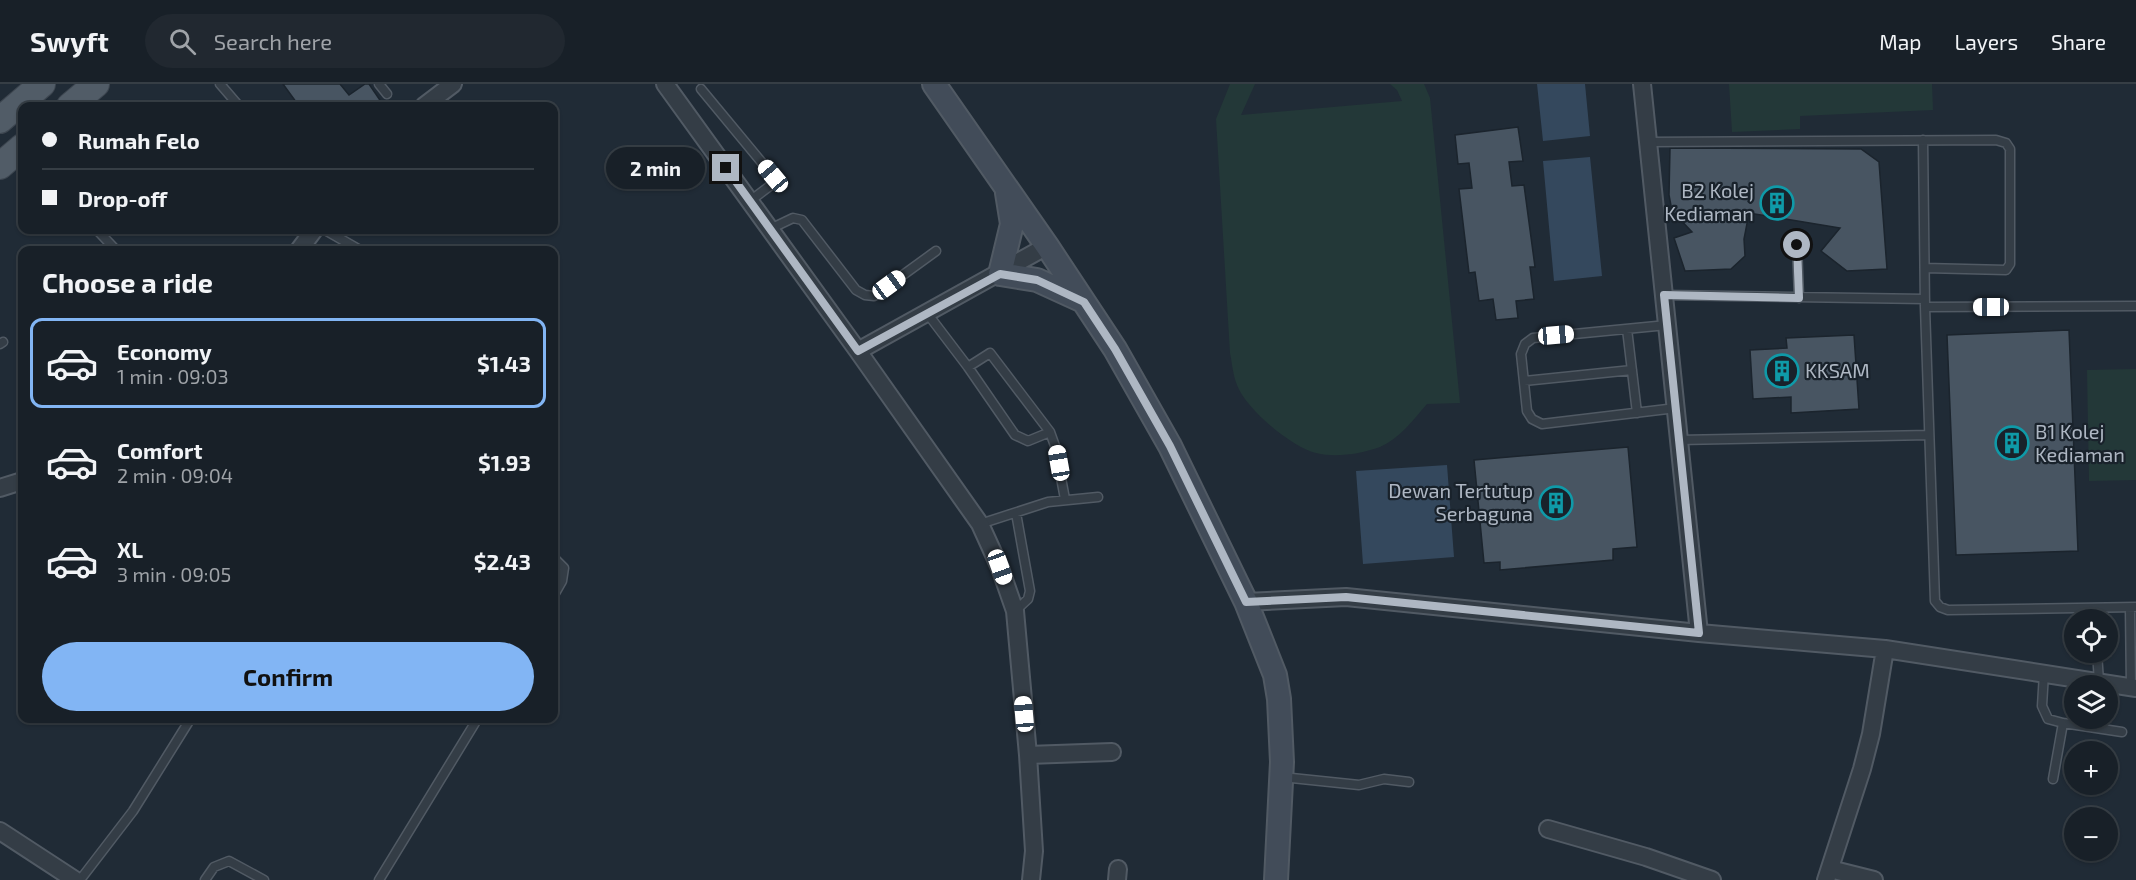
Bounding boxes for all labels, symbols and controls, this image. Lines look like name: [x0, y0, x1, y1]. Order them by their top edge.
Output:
search box: [145, 14, 565, 68]
text: Swyft: [30, 24, 109, 58]
icon: search: [166, 25, 199, 58]
text: Search here: [214, 28, 332, 54]
text: Map: [1879, 29, 1921, 54]
text: Layers: [1954, 29, 2018, 54]
text: Share: [2051, 29, 2106, 54]
text: Rumah Felo: [78, 127, 200, 153]
callout: 2 min: [606, 147, 705, 189]
route end: [712, 154, 739, 181]
text: 2 min: [630, 156, 681, 180]
car: [755, 156, 791, 196]
place label: B2 Kolej Kediaman: [1664, 178, 1754, 225]
text: Drop-off: [78, 185, 167, 211]
building icon: B2 Kolej Kediaman: [1759, 185, 1795, 221]
route start: [1783, 231, 1810, 258]
text: Choose a ride: [42, 266, 213, 298]
car: [869, 267, 909, 303]
car: [1973, 298, 2009, 316]
car: [1537, 324, 1575, 346]
icon: car: [45, 336, 99, 390]
text: Economy: [117, 338, 212, 364]
text: $1.43: [477, 350, 531, 376]
building icon: KKSAM: [1764, 353, 1800, 389]
place label: KKSAM: [1805, 358, 1870, 382]
text: 1 min · 09:03: [117, 364, 229, 388]
place label: B1 Kolej Kediaman: [2035, 419, 2125, 466]
building icon: B1 Kolej Kediaman: [1994, 425, 2030, 461]
icon: car: [45, 435, 99, 489]
text: Comfort: [117, 437, 202, 463]
car: [1047, 444, 1071, 482]
text: $1.93: [478, 449, 531, 475]
text: 2 min · 09:04: [117, 463, 233, 487]
place label: Dewan Tertutup Serbaguna: [1388, 478, 1533, 525]
building icon: Dewan Tertutup Serbaguna: [1538, 485, 1574, 521]
icon: car: [45, 534, 99, 588]
text: XL: [117, 536, 143, 562]
car: [985, 547, 1015, 587]
text: $2.43: [474, 548, 531, 574]
text: 3 min · 09:05: [117, 562, 231, 586]
map controls: [2064, 609, 2118, 861]
button: locate: [2064, 609, 2118, 663]
button: Confirm: [42, 642, 534, 711]
button: layers: [2064, 675, 2118, 729]
car: [1013, 695, 1035, 733]
button: +: [2064, 741, 2118, 795]
button: −: [2064, 807, 2118, 861]

